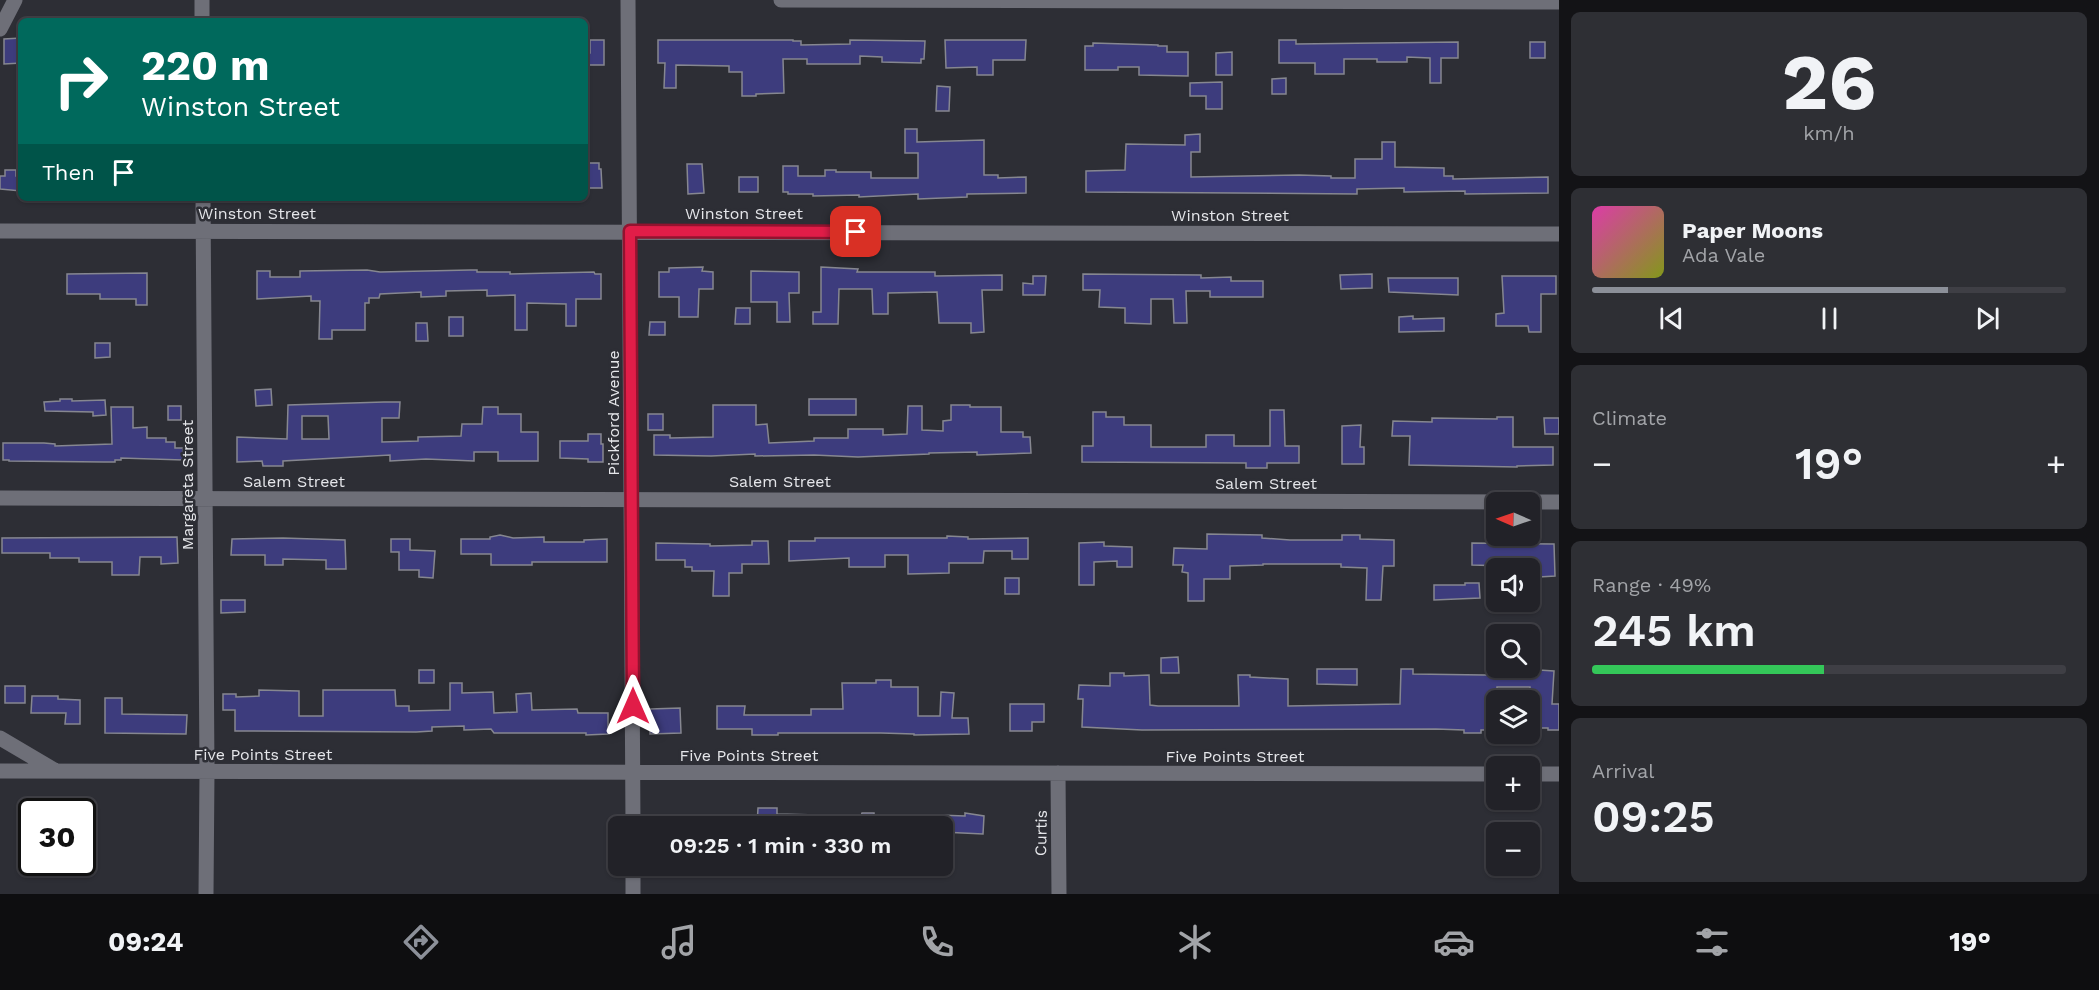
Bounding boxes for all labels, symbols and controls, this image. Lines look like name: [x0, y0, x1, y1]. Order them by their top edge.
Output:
text: 26: [1782, 36, 1876, 128]
text: 220 m: [141, 41, 270, 90]
icon: right: [42, 42, 120, 120]
text: Winston Street: [141, 91, 340, 123]
text: km/h: [1803, 121, 1855, 145]
icon: arrive: [107, 156, 140, 189]
text: Then: [42, 160, 95, 185]
street label: Winston Street: [198, 204, 316, 223]
street label: Winston Street: [685, 204, 803, 223]
pin: [830, 206, 881, 257]
street label: Winston Street: [1171, 206, 1289, 225]
icon: arrive: [839, 215, 872, 248]
text: Paper Moons: [1682, 218, 1823, 243]
text: Ada Vale: [1682, 243, 1765, 267]
icon: previous: [1655, 302, 1688, 335]
icon: pause: [1813, 302, 1846, 335]
icon: next: [1971, 302, 2004, 335]
street label: Pickford Avenue: [604, 350, 623, 476]
text: Climate: [1592, 406, 1667, 430]
street label: Margareta Street: [178, 419, 197, 550]
text: 19°: [1795, 437, 1863, 490]
text: −: [1592, 444, 1612, 483]
text: +: [2046, 444, 2066, 483]
street label: Salem Street: [243, 472, 345, 491]
street label: Salem Street: [729, 472, 831, 491]
street label: Salem Street: [1215, 474, 1317, 493]
north arrow: [1486, 492, 1540, 546]
map controls: [1486, 492, 1540, 876]
button: sound: [1486, 558, 1540, 612]
text: Range · 49%: [1592, 573, 1711, 597]
text: 245 km: [1592, 604, 1756, 657]
button: search: [1486, 624, 1540, 678]
position arrow: [601, 674, 665, 738]
button: layers: [1486, 690, 1540, 744]
street label: Five Points Street: [193, 745, 333, 764]
street label: Five Points Street: [679, 746, 819, 765]
street label: Five Points Street: [1165, 747, 1305, 766]
button: +: [1486, 756, 1540, 810]
text: Arrival: [1592, 759, 1654, 783]
text: 09:25: [1592, 790, 1715, 843]
speed limit sign: 30: [18, 798, 96, 876]
street label: Curtis: [1031, 810, 1051, 856]
button: −: [1486, 822, 1540, 876]
text: 09:25 · 1 min · 330 m: [670, 833, 891, 858]
icon: directions: [400, 921, 442, 963]
icon: music: [658, 921, 700, 963]
icon: phone: [916, 921, 958, 963]
icon: climate: [1174, 921, 1216, 963]
icon: car: [1433, 921, 1475, 963]
icon: filters: [1691, 921, 1733, 963]
text: 09:24: [108, 926, 184, 958]
text: 19°: [1949, 926, 1991, 958]

